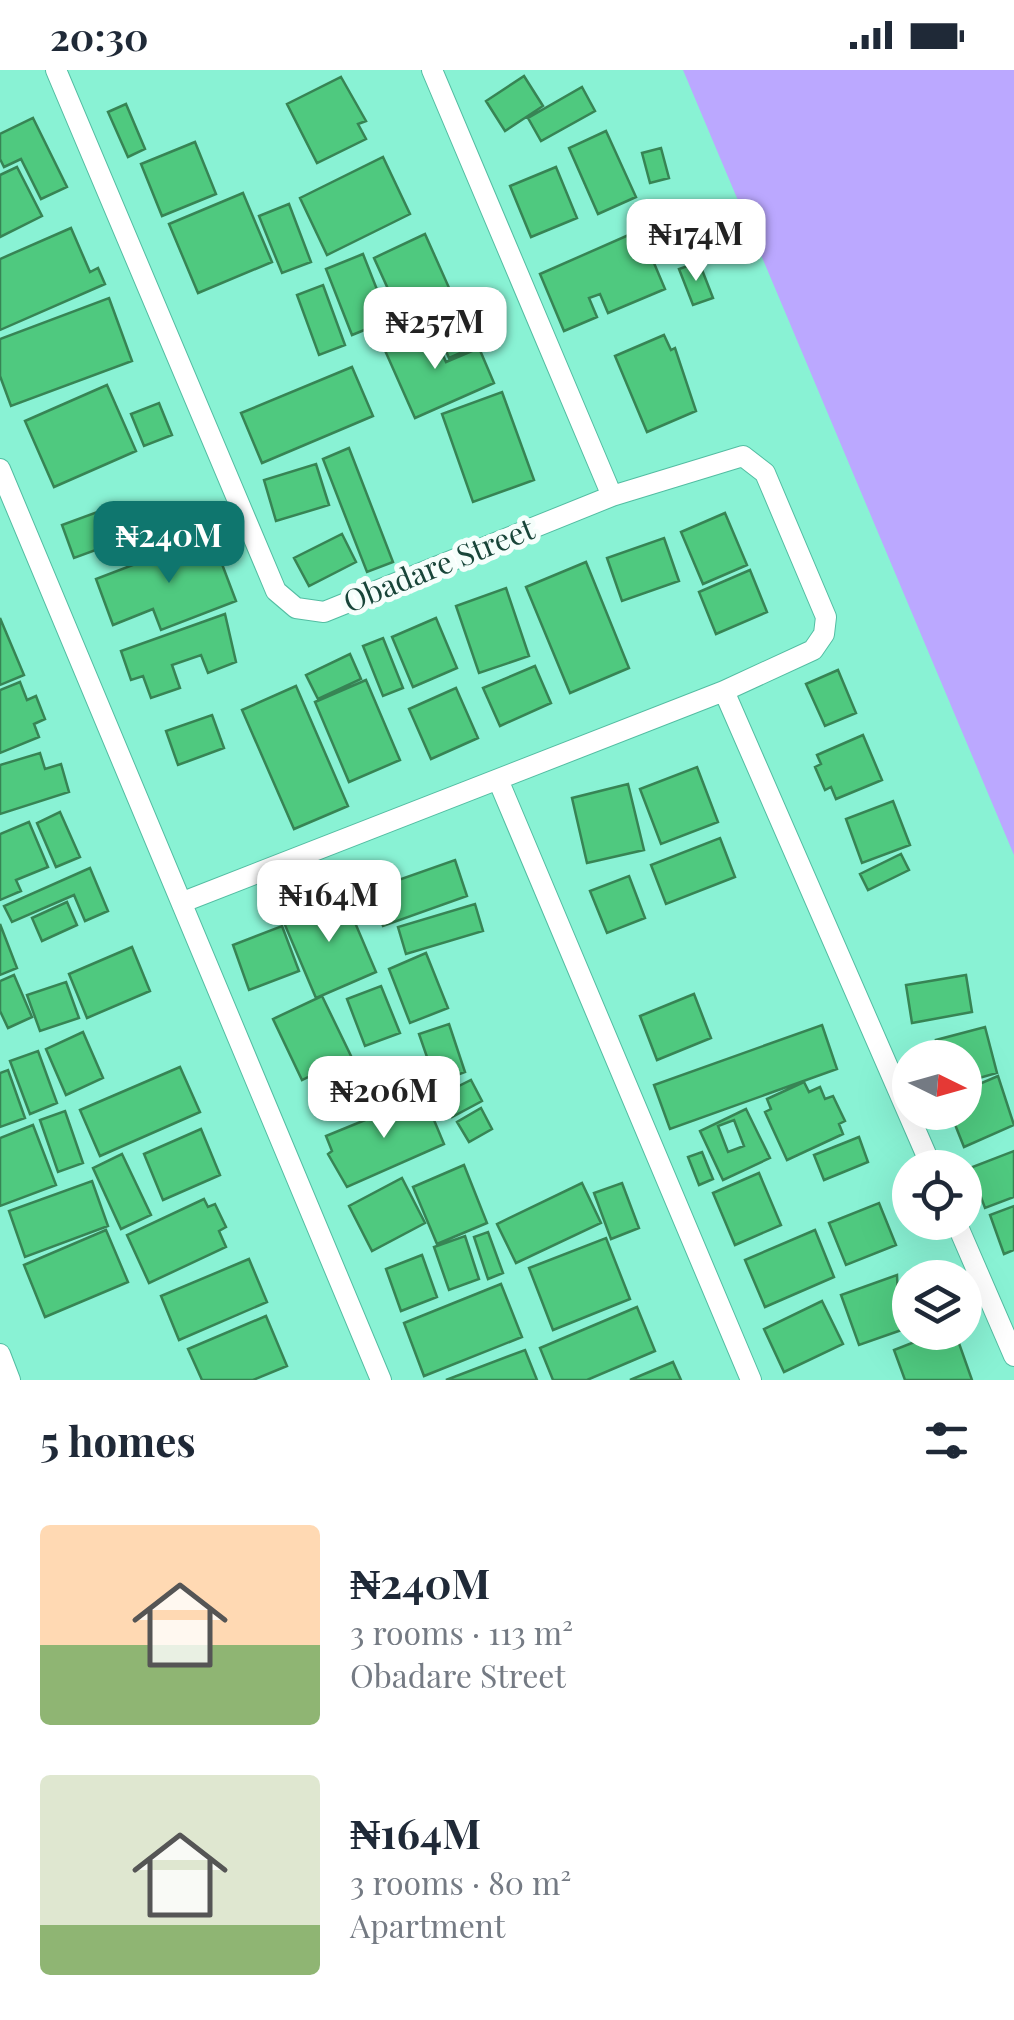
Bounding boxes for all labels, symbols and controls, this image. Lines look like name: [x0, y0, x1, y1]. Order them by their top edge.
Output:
text: 20:30: [50, 10, 148, 61]
pin: ₦174M: [626, 199, 766, 284]
text: ₦174M: [649, 210, 743, 253]
pin: ₦257M: [365, 287, 505, 372]
text: ₦257M: [386, 298, 484, 341]
pin: ₦240M: [99, 501, 239, 586]
street label: Obadare Street: [337, 508, 540, 621]
text: ₦240M: [115, 512, 223, 555]
pin: ₦164M: [259, 860, 399, 945]
text: ₦164M: [279, 871, 379, 914]
north arrow: [892, 1040, 982, 1130]
map controls: [892, 1040, 982, 1350]
pin: ₦206M: [314, 1056, 454, 1141]
text: ₦206M: [330, 1067, 438, 1110]
button: locate: [892, 1150, 982, 1240]
button: layers: [892, 1260, 982, 1350]
text: 5 homes: [40, 1412, 196, 1468]
icon: filters: [919, 1413, 974, 1468]
text: ₦240M: [350, 1554, 491, 1610]
icon: home: [120, 1565, 240, 1685]
text: 3 rooms · 113 m²: [350, 1610, 573, 1653]
text: Obadare Street: [350, 1653, 566, 1696]
text: ₦164M: [350, 1804, 481, 1860]
icon: home: [120, 1815, 240, 1935]
text: 3 rooms · 80 m²: [350, 1860, 571, 1903]
text: Apartment: [350, 1903, 505, 1946]

